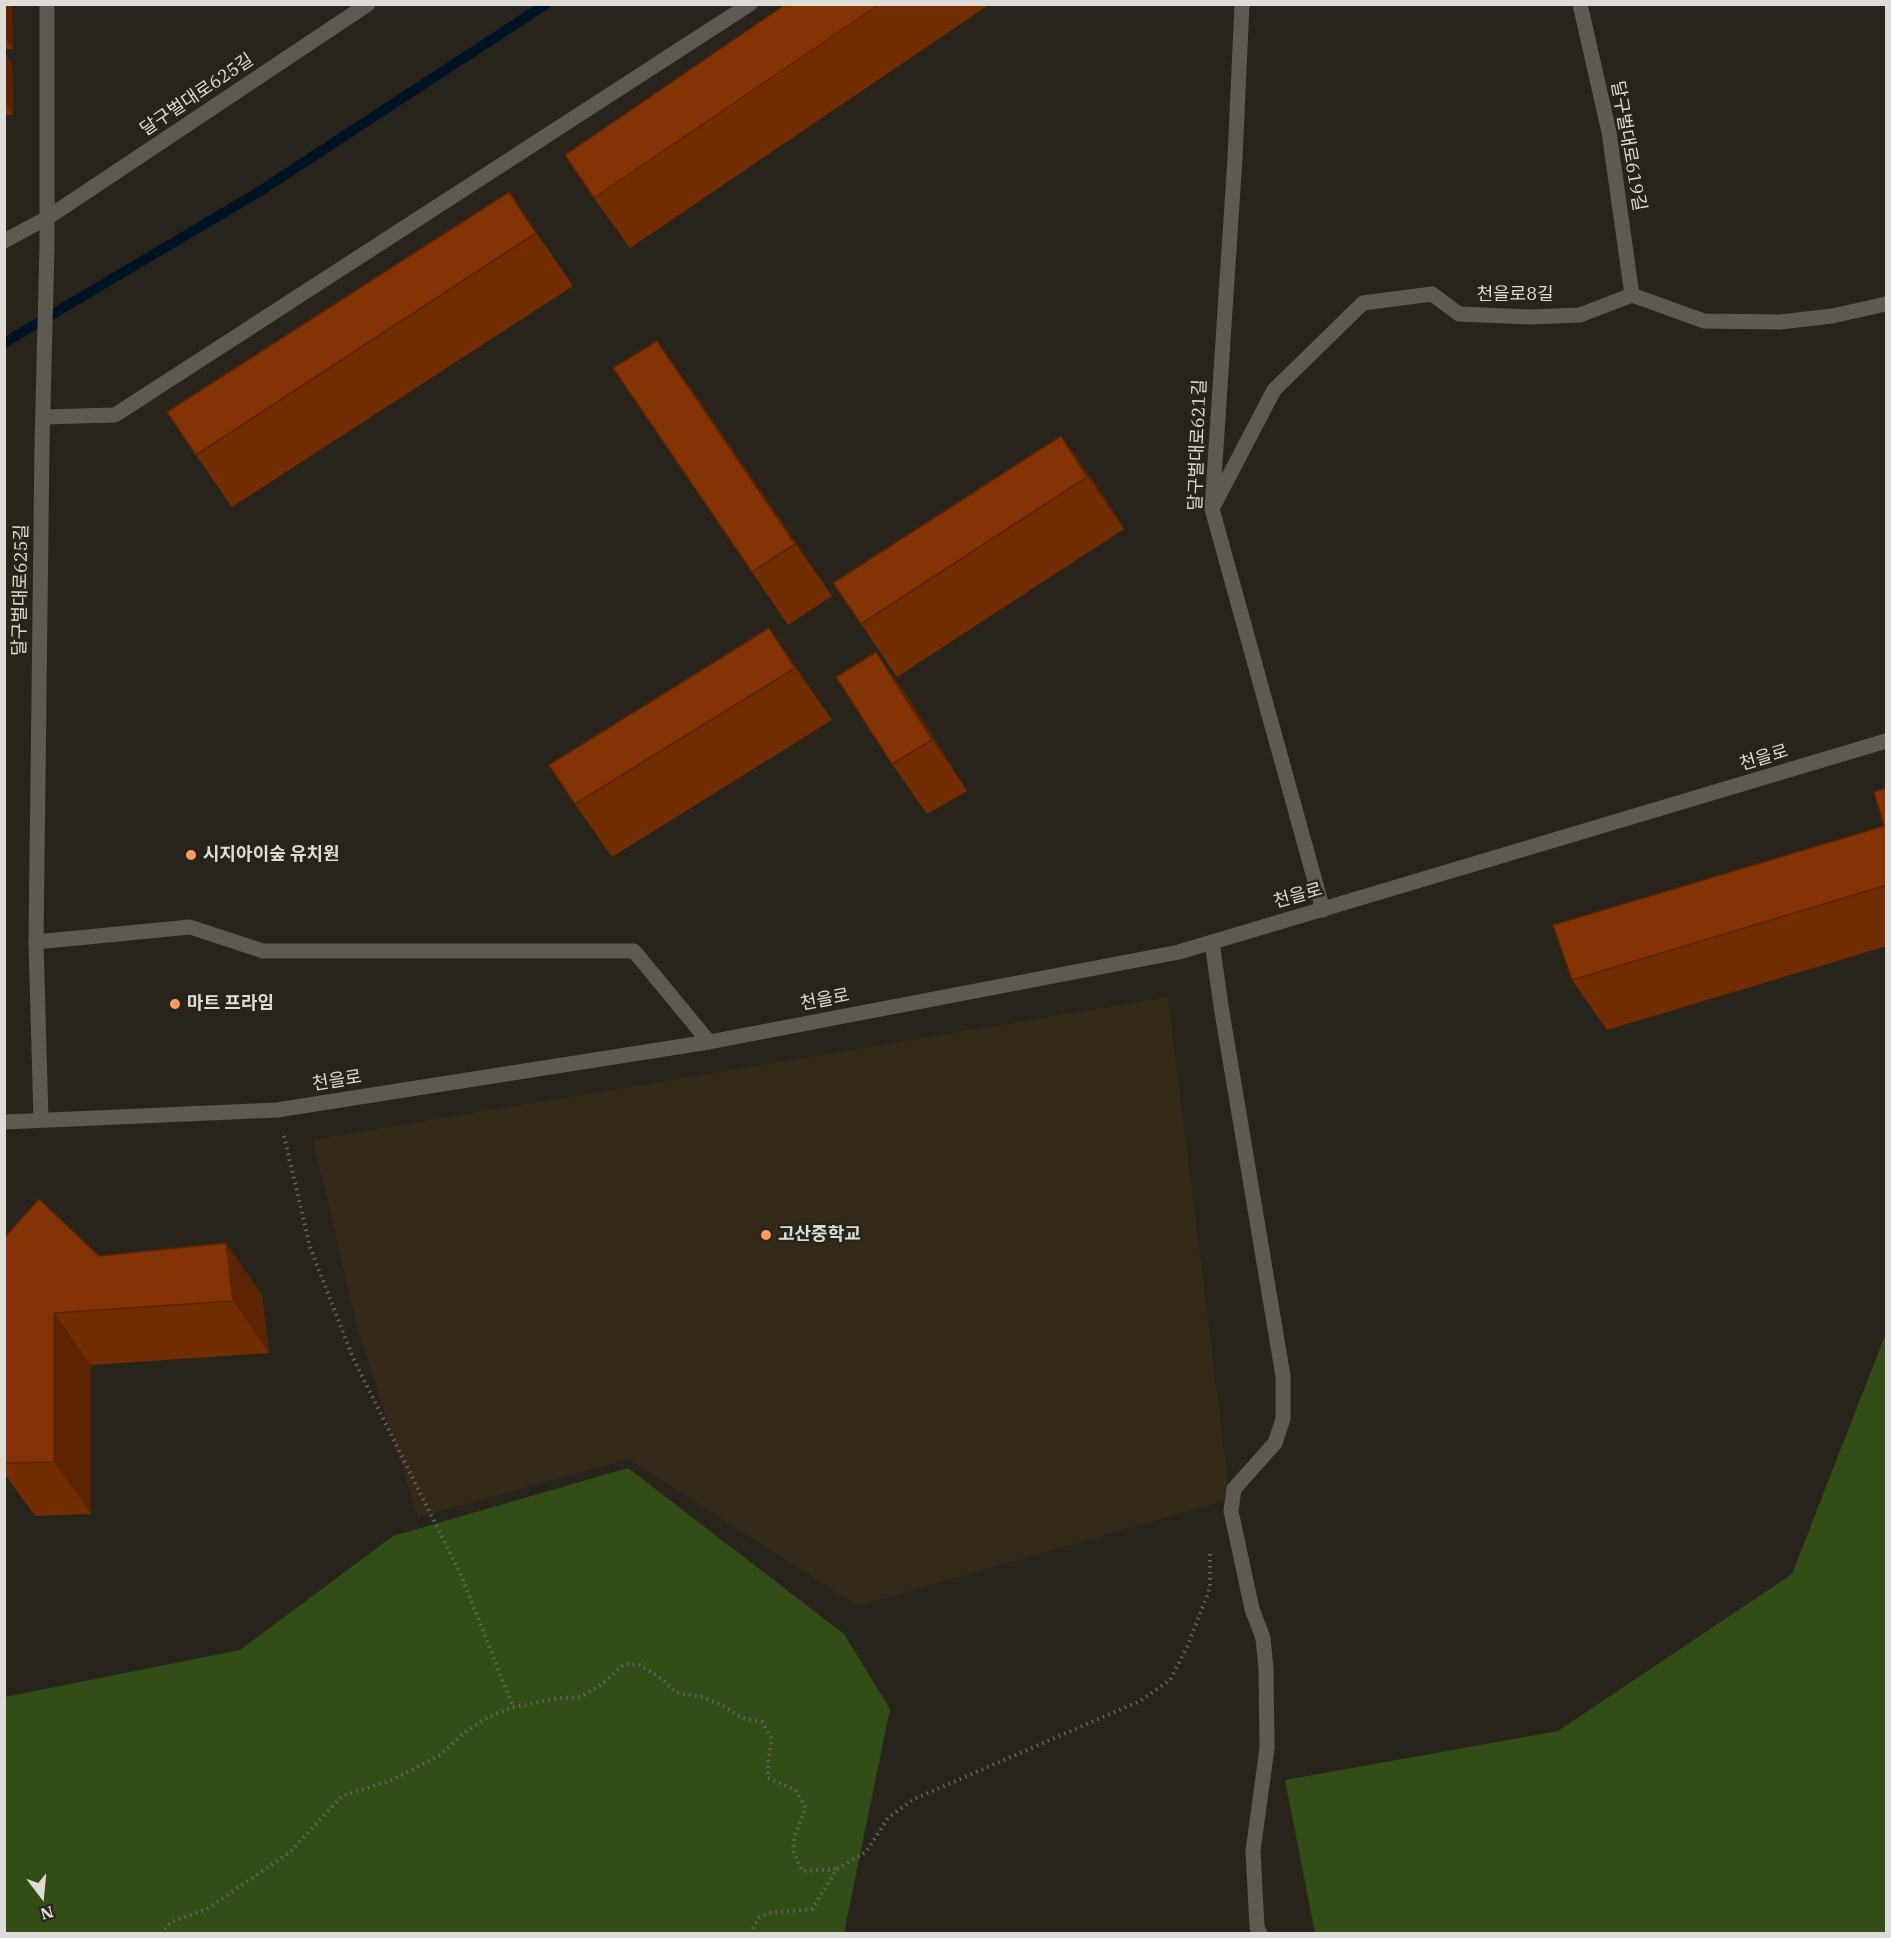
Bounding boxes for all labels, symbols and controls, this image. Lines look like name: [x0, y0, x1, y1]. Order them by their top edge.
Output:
street label: 달구벌대로625길: [136, 49, 258, 141]
street label: 달구벌대로619길: [1606, 79, 1650, 213]
street label: 천을로8길: [1476, 284, 1554, 306]
street label: 달구벌대로621길: [1185, 379, 1211, 511]
street label: 달구벌대로625길: [9, 524, 33, 656]
street label: 천을로: [1737, 740, 1791, 776]
place label: 시지아이숲 유치원: [203, 844, 340, 866]
marker: 시지아이숲 유치원: [184, 848, 198, 862]
street label: 천을로: [1271, 879, 1325, 913]
street label: 천을로: [799, 985, 851, 1015]
place label: 마트 프라임: [187, 993, 274, 1015]
marker: 마트 프라임: [168, 997, 182, 1011]
street label: 천을로: [311, 1066, 363, 1096]
place label: 고산중학교: [778, 1224, 861, 1246]
marker: 고산중학교: [759, 1228, 773, 1242]
north arrow: [12, 1866, 72, 1926]
text: N: [38, 1902, 56, 1925]

